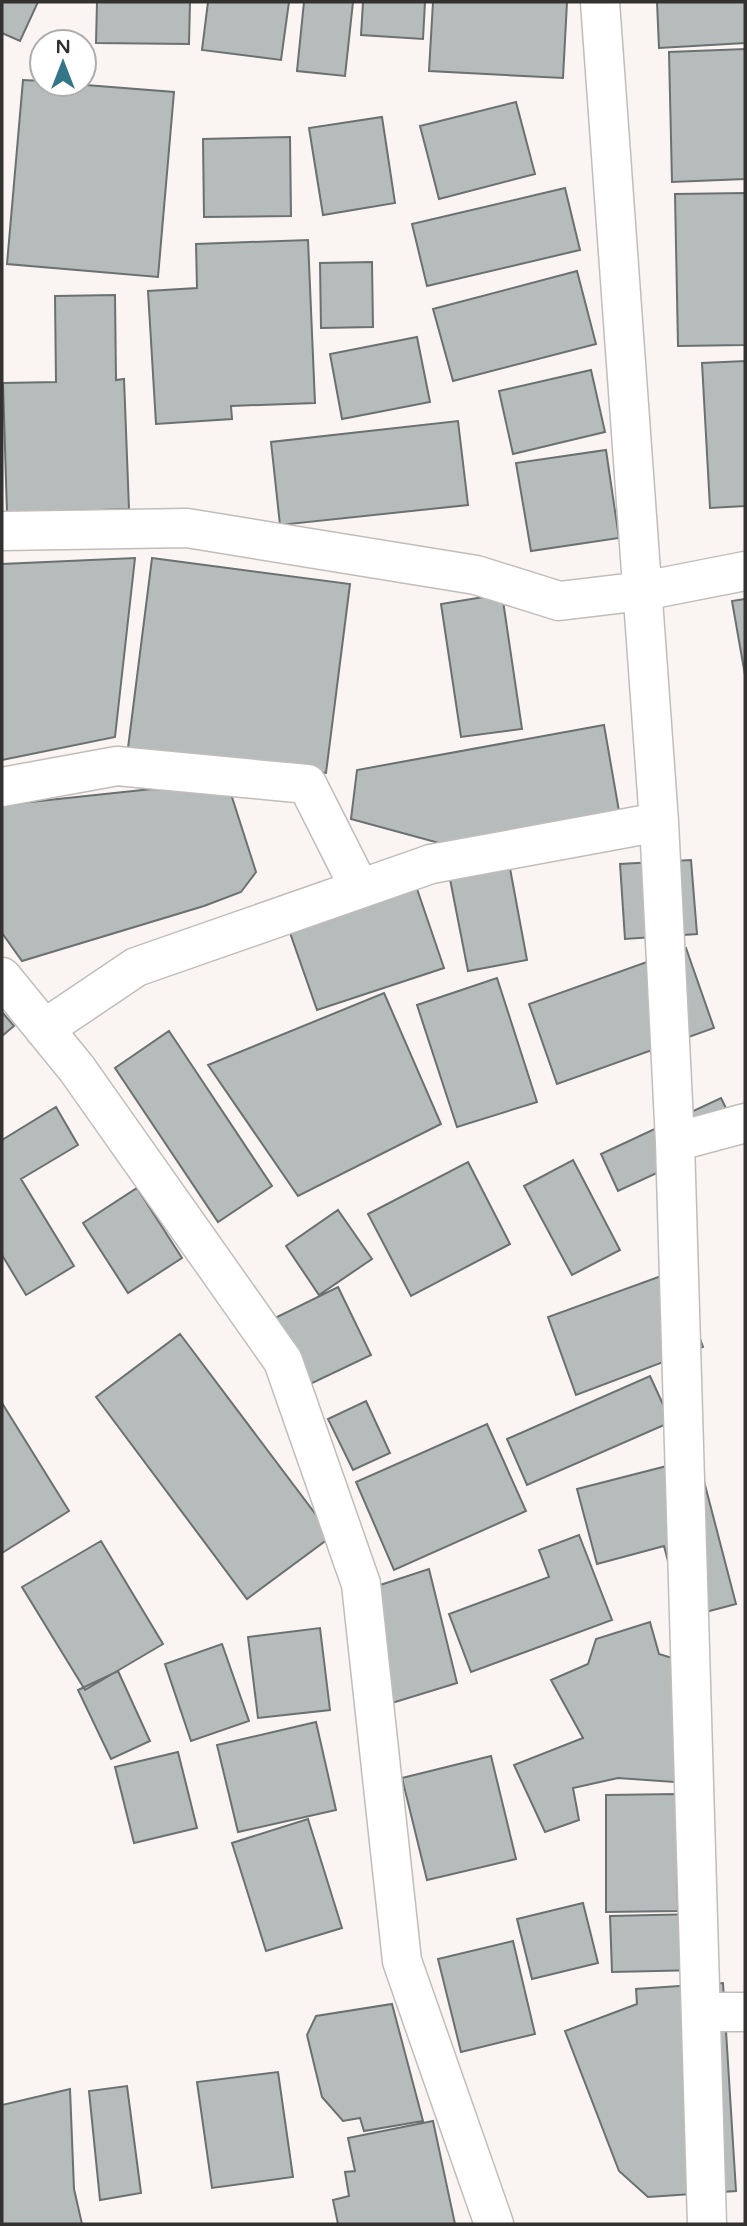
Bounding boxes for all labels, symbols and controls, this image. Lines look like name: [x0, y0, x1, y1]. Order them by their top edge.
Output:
north arrow: [28, 28, 98, 98]
text: N: [55, 36, 71, 58]

